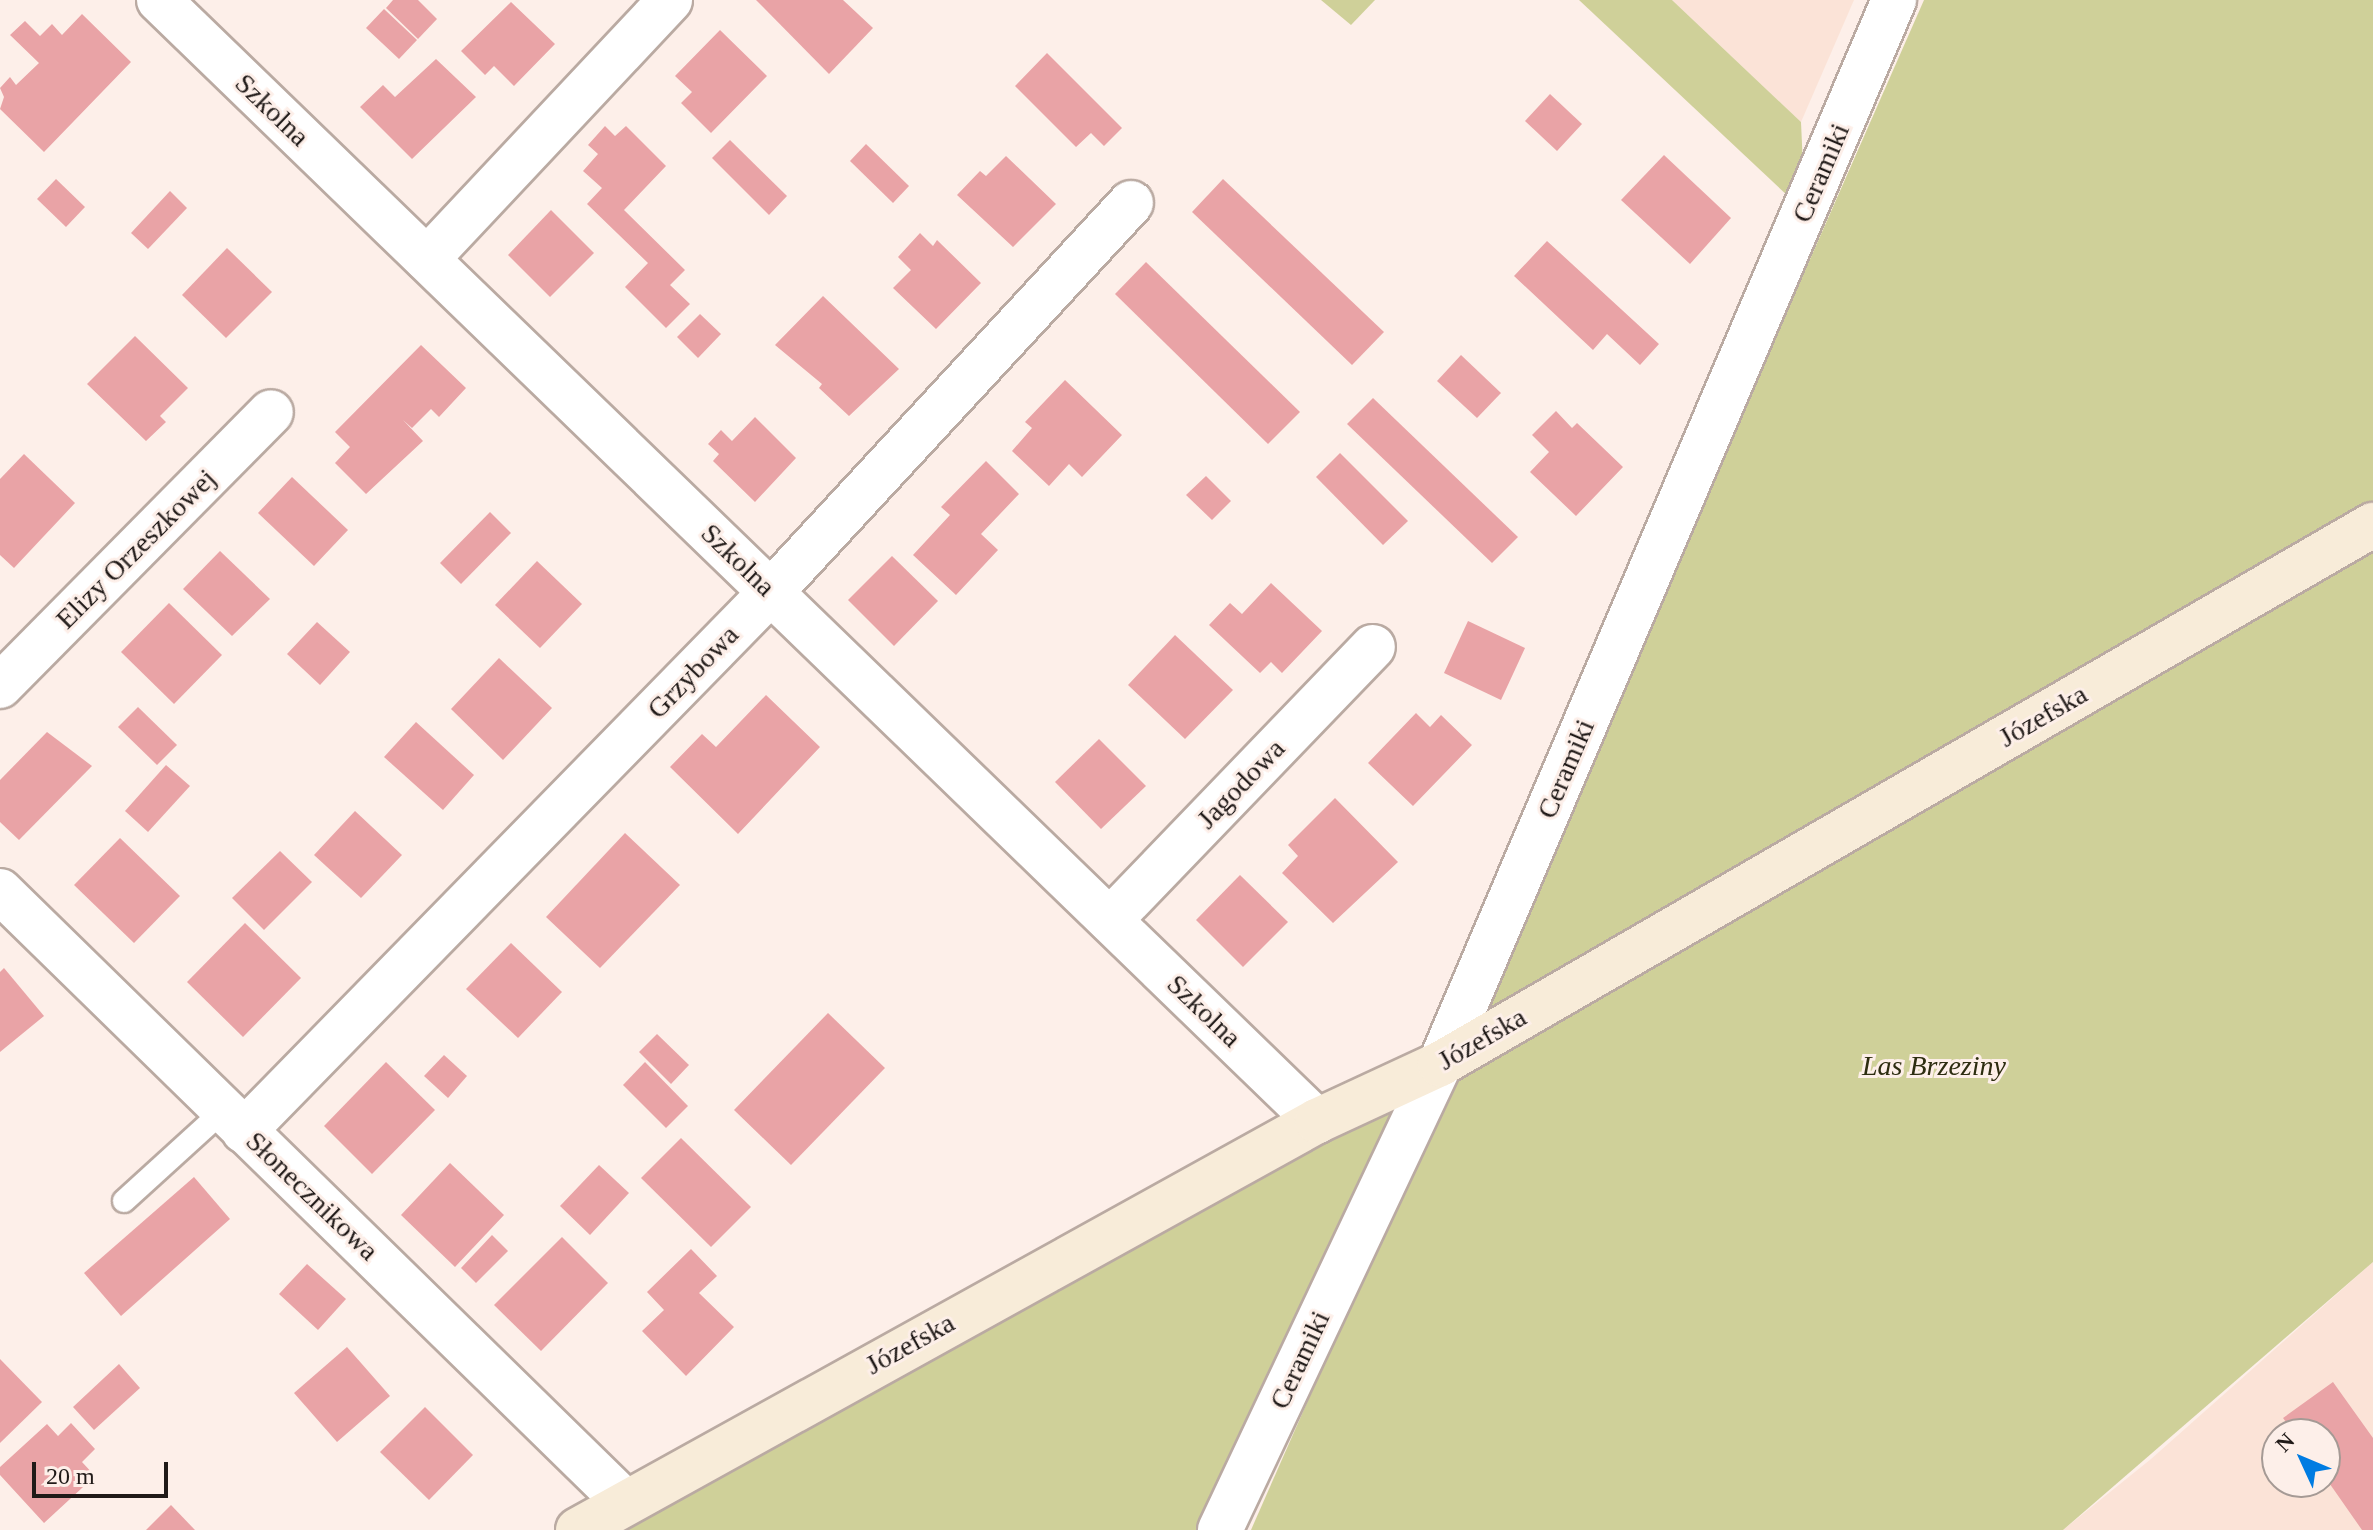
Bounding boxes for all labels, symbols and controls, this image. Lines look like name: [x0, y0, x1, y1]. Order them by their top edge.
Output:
street label: Szkolna: [228, 67, 316, 153]
street label: Ceramiki: [1785, 118, 1857, 228]
street label: Elizy Orzeszkowej: [49, 462, 223, 636]
street label: Szkolna: [694, 517, 782, 603]
street label: Grzybowa: [640, 618, 746, 726]
street label: Józefska: [1993, 677, 2093, 755]
street label: Ceramiki: [1530, 714, 1602, 824]
street label: Jagodowa: [1190, 732, 1292, 836]
street label: Szkolna: [1160, 968, 1248, 1054]
street label: Józefska: [1432, 1000, 1532, 1078]
park label: Las Brzeziny: [1862, 1049, 2006, 1083]
street label: Słonecznikowa: [239, 1125, 385, 1267]
street label: Józefska: [860, 1306, 960, 1382]
street label: Ceramiki: [1263, 1306, 1337, 1414]
north arrow: [2261, 1418, 2341, 1498]
text: N: [2270, 1428, 2299, 1457]
scale bar: [36, 1446, 172, 1496]
text: 20 m: [46, 1463, 95, 1489]

